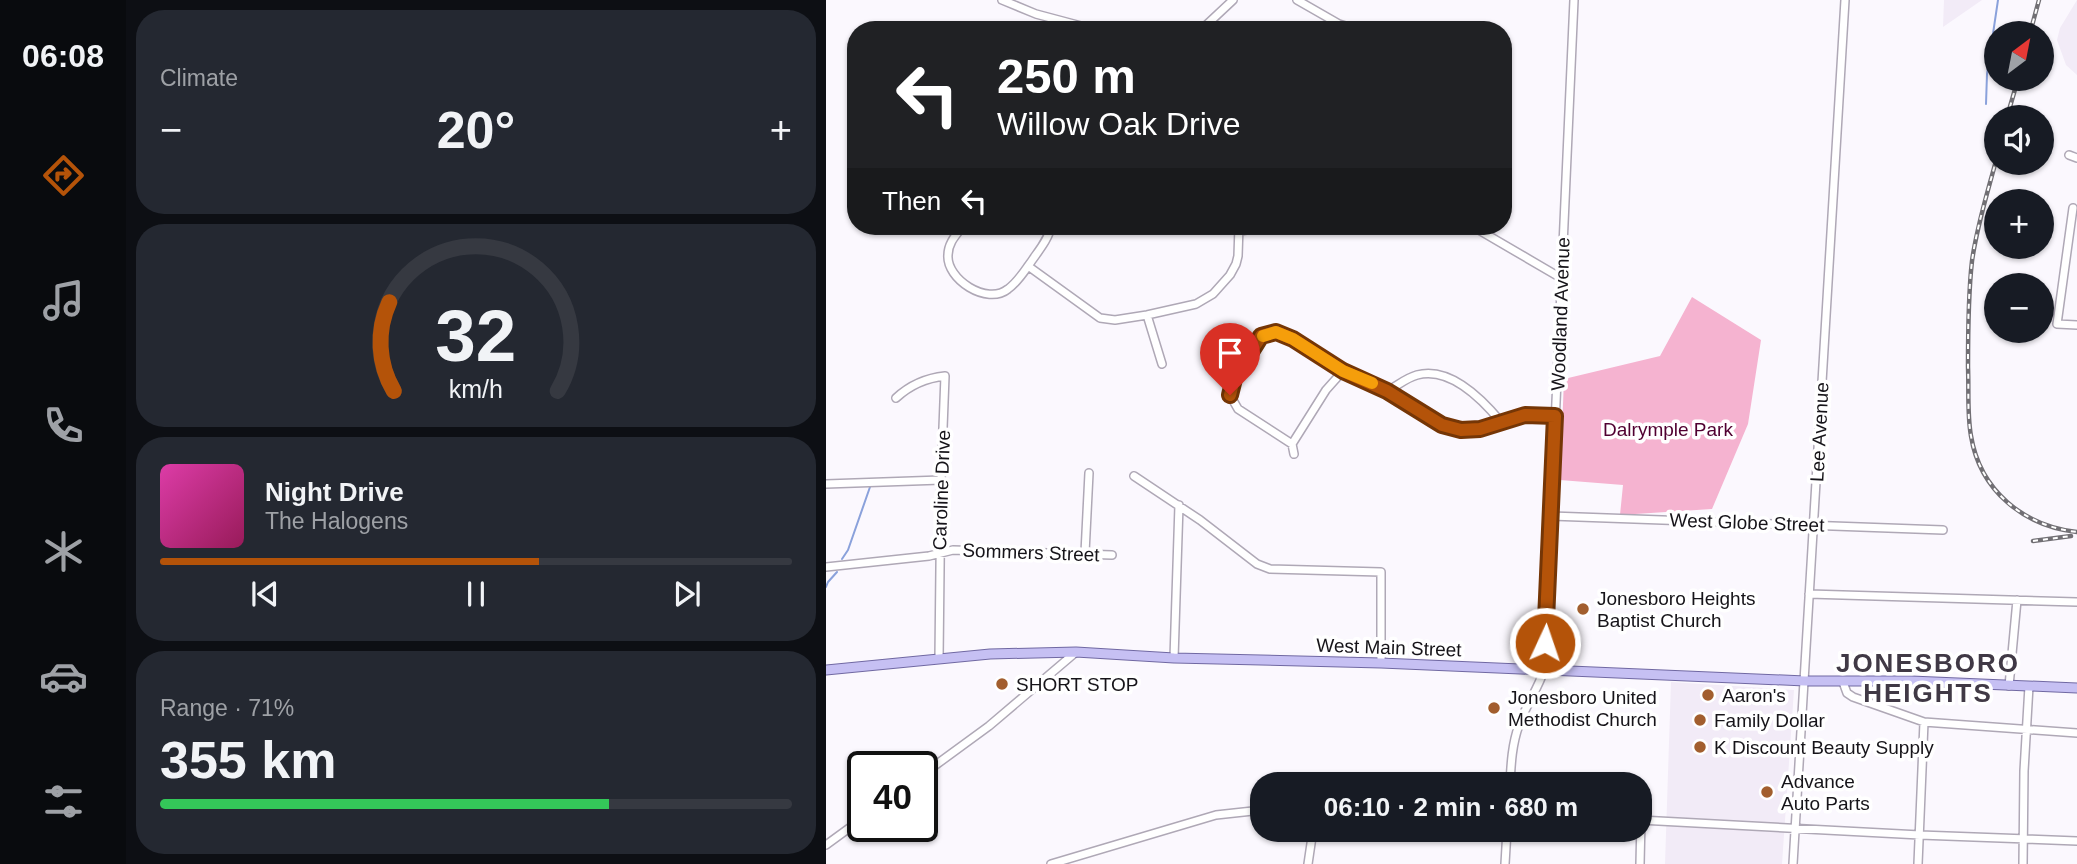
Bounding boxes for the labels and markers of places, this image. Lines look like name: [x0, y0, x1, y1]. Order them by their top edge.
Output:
pin: [1200, 323, 1260, 395]
place label: Jonesboro Heights Baptist Church: [1597, 588, 1755, 631]
marker: Jonesboro Heights Baptist Church: [1575, 601, 1591, 617]
place label: SHORT STOP: [1016, 674, 1138, 695]
marker: SHORT STOP: [994, 676, 1010, 692]
place label: Aaron's: [1722, 685, 1786, 706]
place label: Jonesboro United Methodist Church: [1508, 687, 1657, 730]
marker: Aaron's: [1700, 687, 1716, 703]
marker: Jonesboro United Methodist Church: [1486, 700, 1502, 716]
place label: Family Dollar: [1714, 710, 1826, 731]
marker: Family Dollar: [1692, 712, 1708, 728]
place label: K Discount Beauty Supply: [1714, 737, 1934, 758]
marker: K Discount Beauty Supply: [1692, 739, 1708, 755]
place label: Advance Auto Parts: [1781, 771, 1870, 814]
marker: Advance Auto Parts: [1759, 784, 1775, 800]

